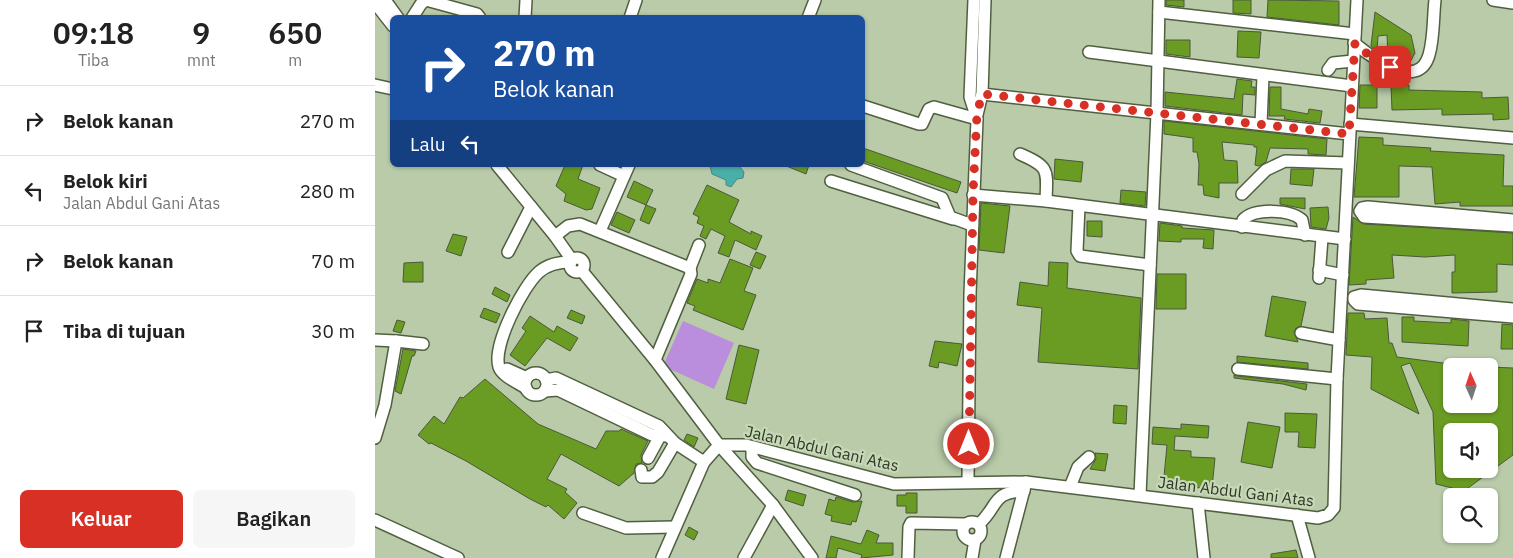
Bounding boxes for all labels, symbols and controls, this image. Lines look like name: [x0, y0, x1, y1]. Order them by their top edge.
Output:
text: 09:18: [53, 13, 134, 52]
text: 9: [192, 13, 210, 52]
text: 650: [268, 13, 322, 52]
text: 270 m: [493, 30, 596, 76]
icon: right: [410, 35, 475, 100]
pin: [1369, 46, 1411, 88]
text: Tiba: [78, 50, 109, 70]
text: mnt: [187, 50, 216, 70]
text: m: [288, 50, 302, 70]
icon: arrive: [1376, 53, 1404, 81]
text: Belok kanan: [493, 74, 615, 103]
icon: right: [20, 107, 48, 135]
text: Belok kanan: [63, 109, 174, 133]
text: 270 m: [300, 109, 355, 133]
icon: left: [456, 130, 484, 158]
text: Lalu: [410, 132, 446, 156]
text: Belok kiri: [63, 169, 148, 193]
icon: left: [20, 177, 48, 205]
text: 280 m: [300, 179, 355, 203]
text: Jalan Abdul Gani Atas: [63, 193, 220, 213]
icon: right: [20, 247, 48, 275]
text: Belok kanan: [63, 249, 174, 273]
text: 70 m: [311, 249, 355, 273]
icon: arrive: [20, 317, 48, 345]
text: Tiba di tujuan: [63, 319, 185, 343]
text: 30 m: [311, 319, 355, 343]
north arrow: [1443, 358, 1497, 412]
map controls: [1443, 358, 1498, 543]
position arrow: [942, 417, 994, 469]
street label: Jalan Abdul Gani Atas: [743, 421, 901, 475]
button: sound: [1443, 423, 1498, 478]
street label: Jalan Abdul Gani Atas: [1157, 471, 1315, 511]
button: search: [1443, 488, 1498, 543]
button: Keluar: [20, 490, 183, 548]
button: Bagikan: [193, 490, 355, 548]

